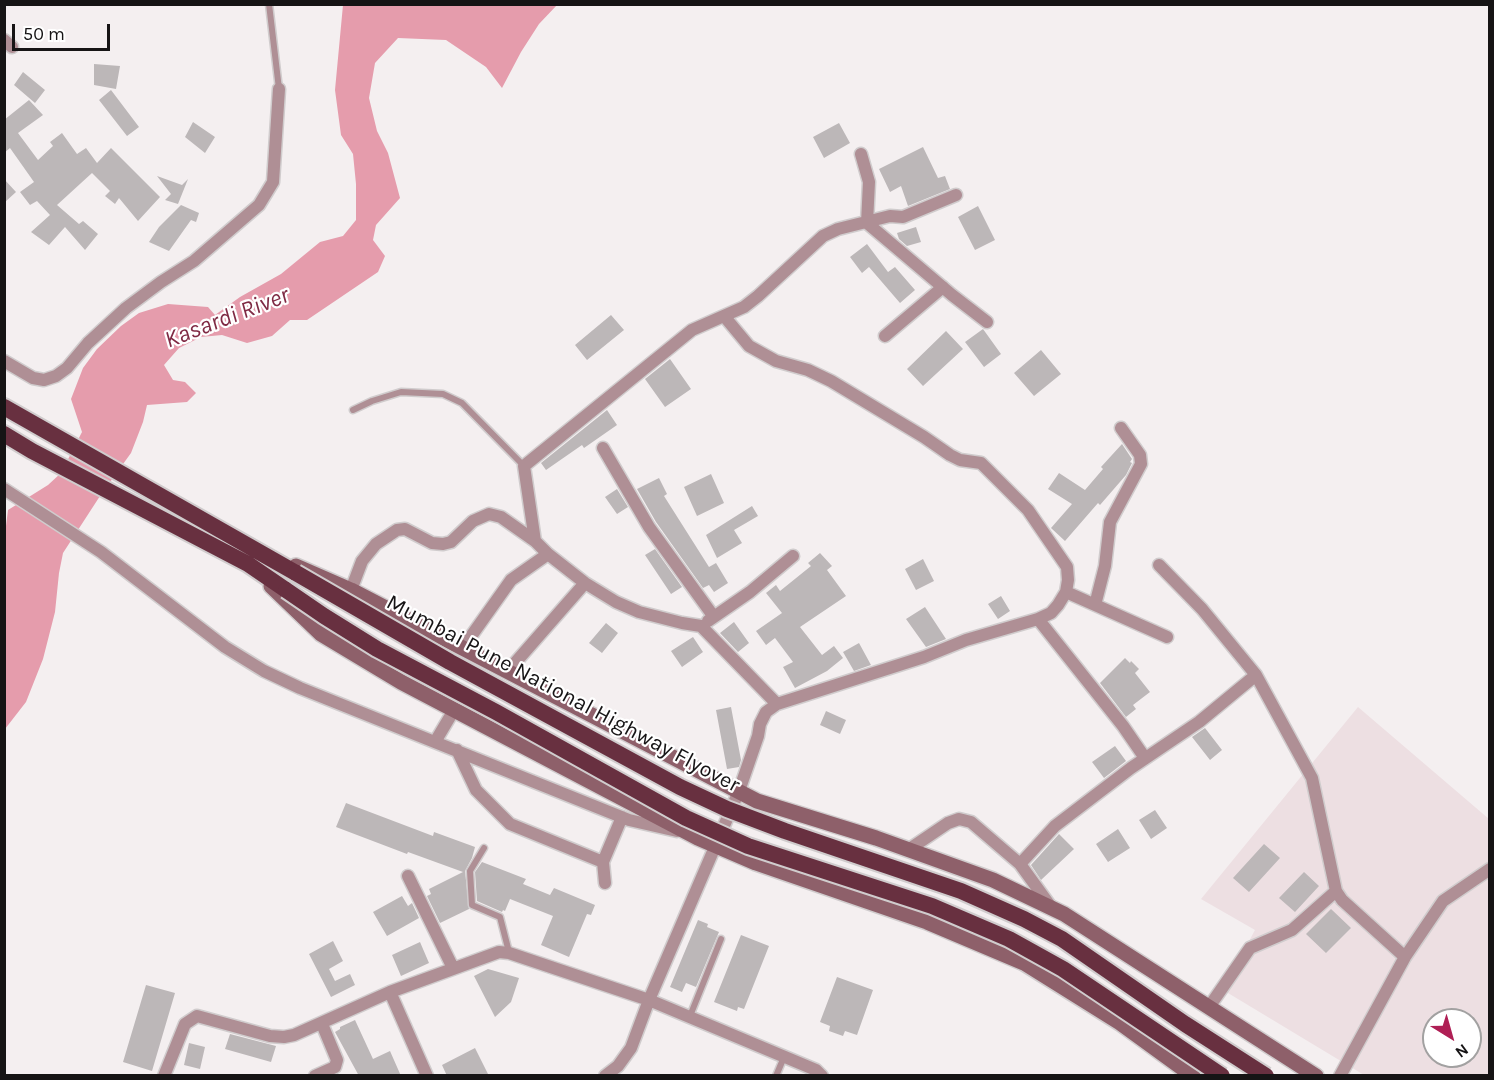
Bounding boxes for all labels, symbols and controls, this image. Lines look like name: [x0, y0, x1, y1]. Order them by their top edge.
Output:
scale bar: [15, 12, 112, 50]
text: 50 m: [23, 23, 65, 45]
water label: Kasardi River: [161, 281, 293, 355]
street label: Mumbai Pune National Highway Flyover: [382, 589, 744, 799]
north arrow: [1422, 1008, 1482, 1068]
text: N: [1452, 1040, 1472, 1062]

